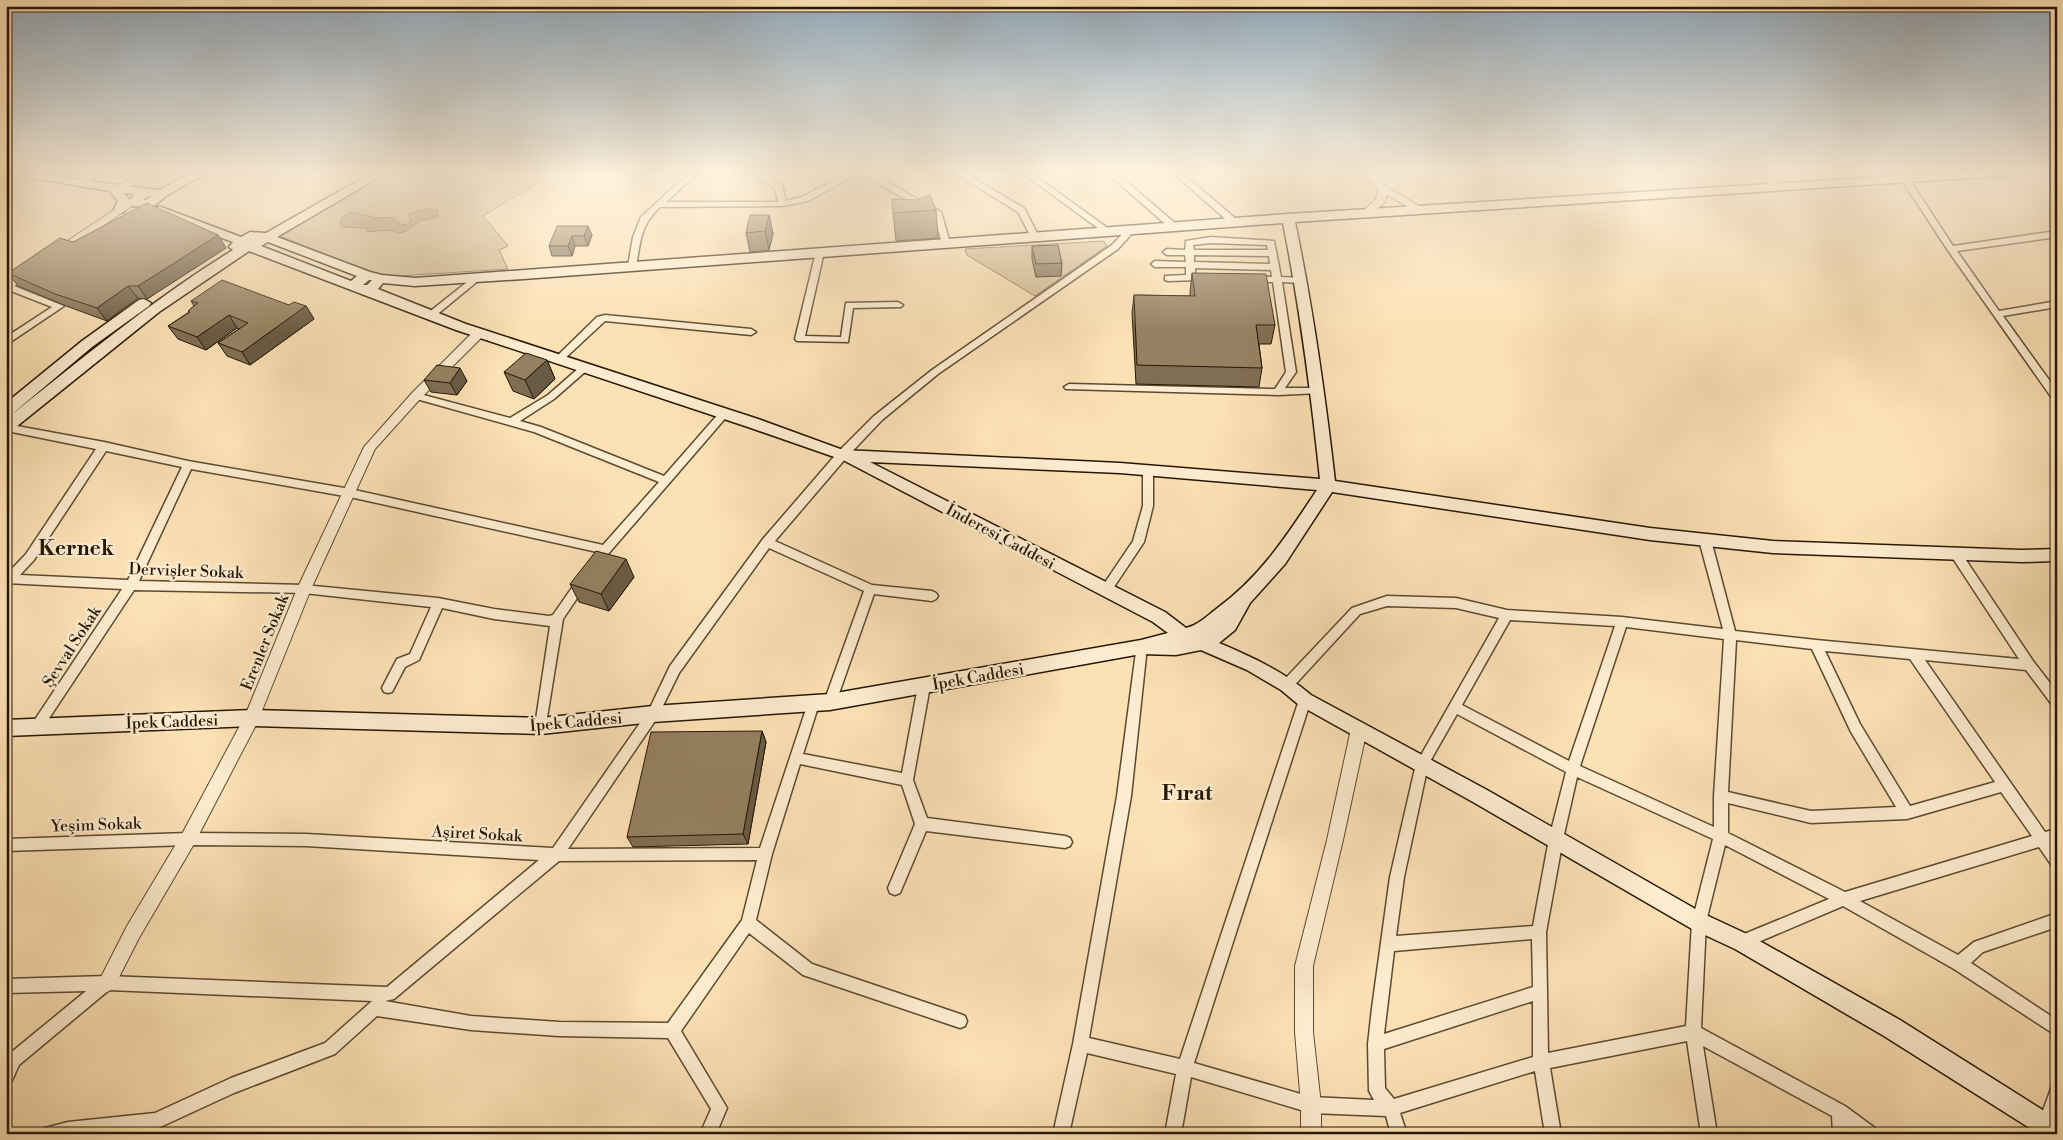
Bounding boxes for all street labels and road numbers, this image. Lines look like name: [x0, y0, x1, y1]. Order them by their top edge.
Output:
street label: İnderesi Caddesi: [942, 498, 1060, 574]
street label: Dervişler Sokak: [128, 559, 245, 583]
street label: Erenler Sokak: [237, 590, 294, 693]
street label: Şevval Sokak: [38, 601, 106, 691]
street label: İpek Caddesi: [930, 657, 1026, 695]
street label: İpek Caddesi: [529, 706, 623, 736]
street label: İpek Caddesi: [125, 708, 219, 734]
street label: Yeşim Sokak: [49, 813, 143, 837]
street label: Aşiret Sokak: [430, 822, 524, 846]

